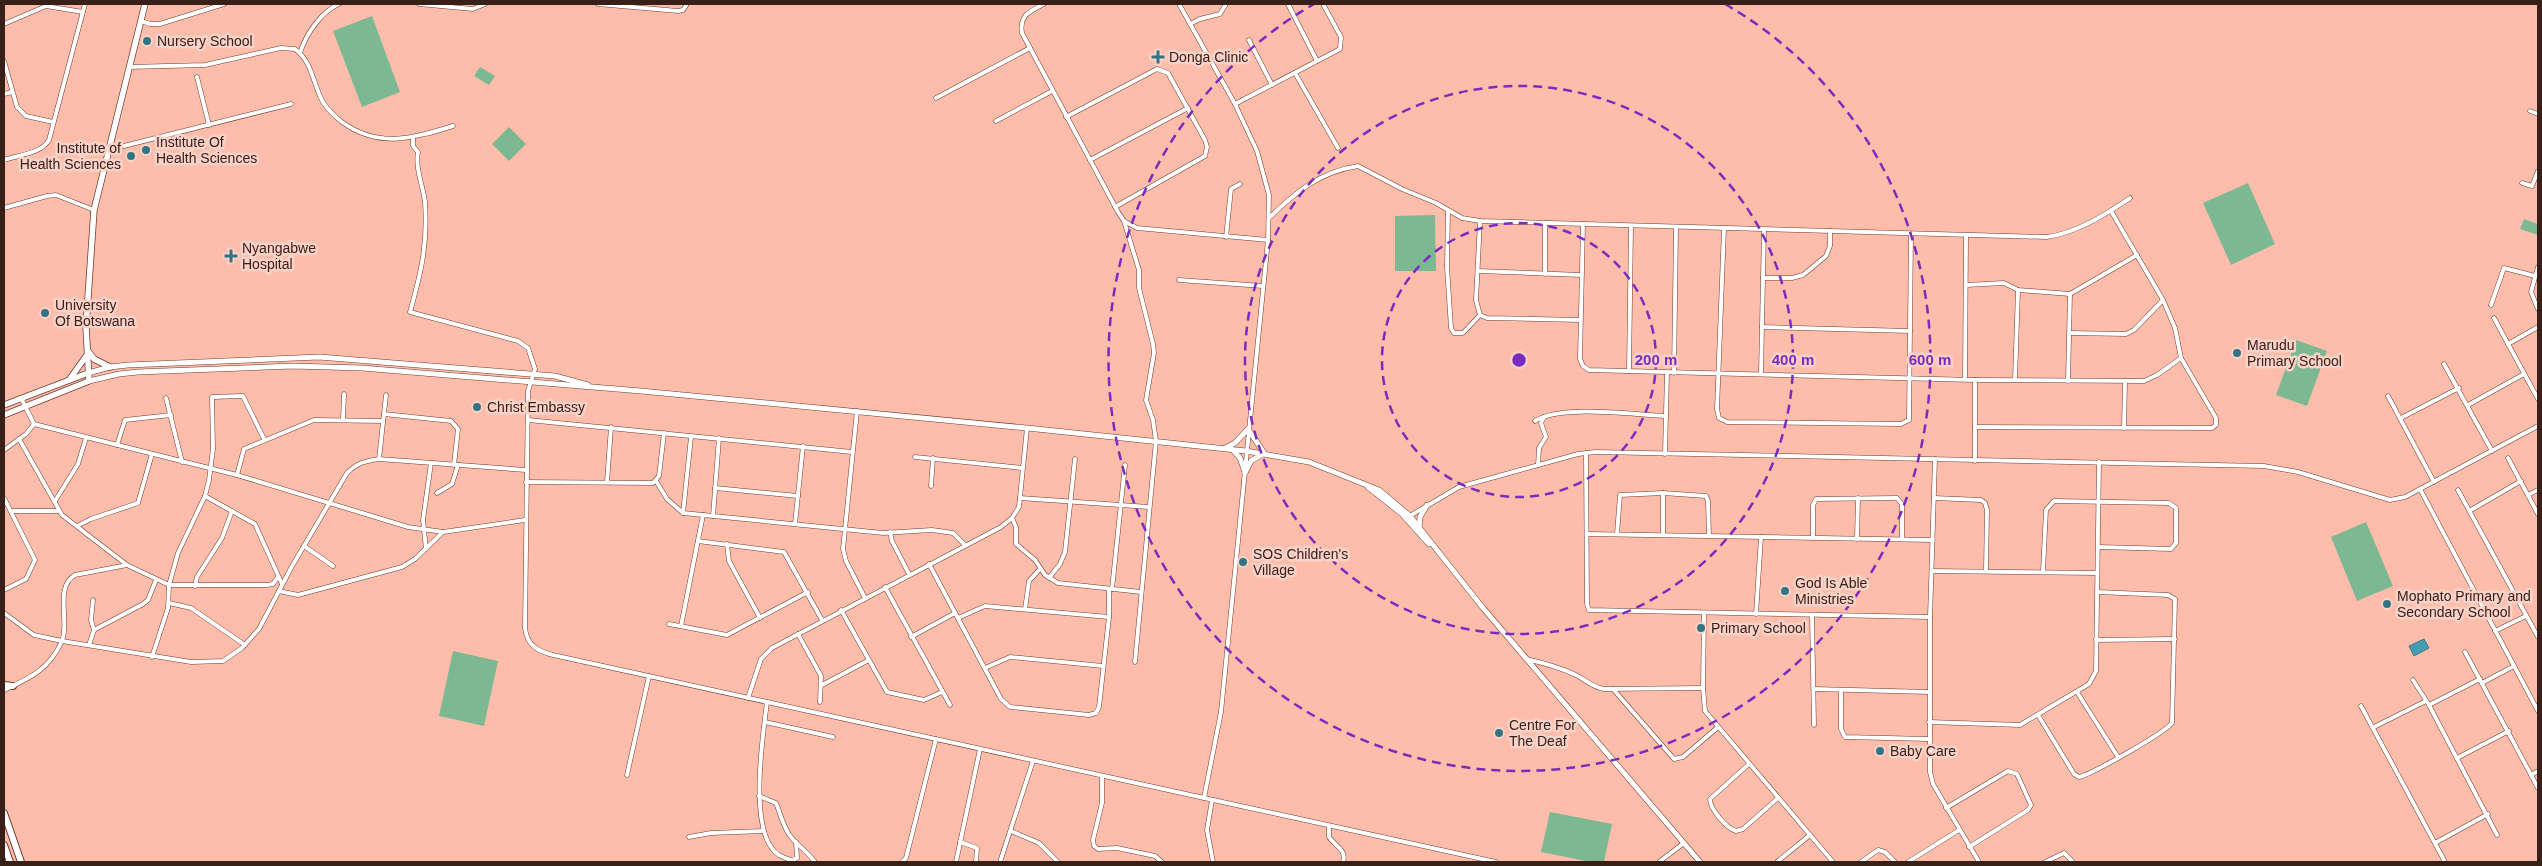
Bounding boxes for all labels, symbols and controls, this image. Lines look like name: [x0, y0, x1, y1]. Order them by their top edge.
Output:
place label: Nursery School: [157, 33, 253, 49]
marker: Nursery School: [141, 35, 153, 47]
place label: Donga Clinic: [1169, 49, 1248, 65]
marker: Donga Clinic: [1151, 50, 1165, 64]
place label: Institute Of Health Sciences: [156, 134, 257, 166]
place label: Institute of Health Sciences: [20, 140, 121, 172]
marker: Institute Of Health Sciences: [140, 144, 152, 156]
marker: Institute of Health Sciences: [125, 150, 137, 162]
place label: Nyangabwe Hospital: [242, 240, 316, 272]
marker: Nyangabwe Hospital: [224, 249, 238, 263]
place label: University Of Botswana: [55, 297, 135, 329]
marker: University Of Botswana: [39, 307, 51, 319]
place label: Marudu Primary School: [2247, 337, 2342, 369]
marker: Marudu Primary School: [2231, 347, 2243, 359]
centre of rings: [1510, 351, 1528, 369]
text: 200 m: [1635, 351, 1677, 368]
text: 400 m: [1772, 351, 1814, 368]
text: 600 m: [1909, 351, 1951, 368]
place label: Christ Embassy: [487, 399, 585, 415]
marker: Christ Embassy: [471, 401, 483, 413]
place label: SOS Children's Village: [1253, 546, 1348, 578]
marker: SOS Children's Village: [1237, 556, 1249, 568]
place label: God Is Able Ministries: [1795, 575, 1868, 607]
marker: God Is Able Ministries: [1779, 585, 1791, 597]
place label: Mophato Primary and Secondary School: [2397, 588, 2531, 620]
marker: Mophato Primary and Secondary School: [2381, 598, 2393, 610]
place label: Primary School: [1711, 620, 1806, 636]
marker: Primary School: [1695, 622, 1707, 634]
place label: Centre For The Deaf: [1509, 717, 1576, 749]
marker: Centre For The Deaf: [1493, 727, 1505, 739]
place label: Baby Care: [1890, 743, 1956, 759]
marker: Baby Care: [1874, 745, 1886, 757]

